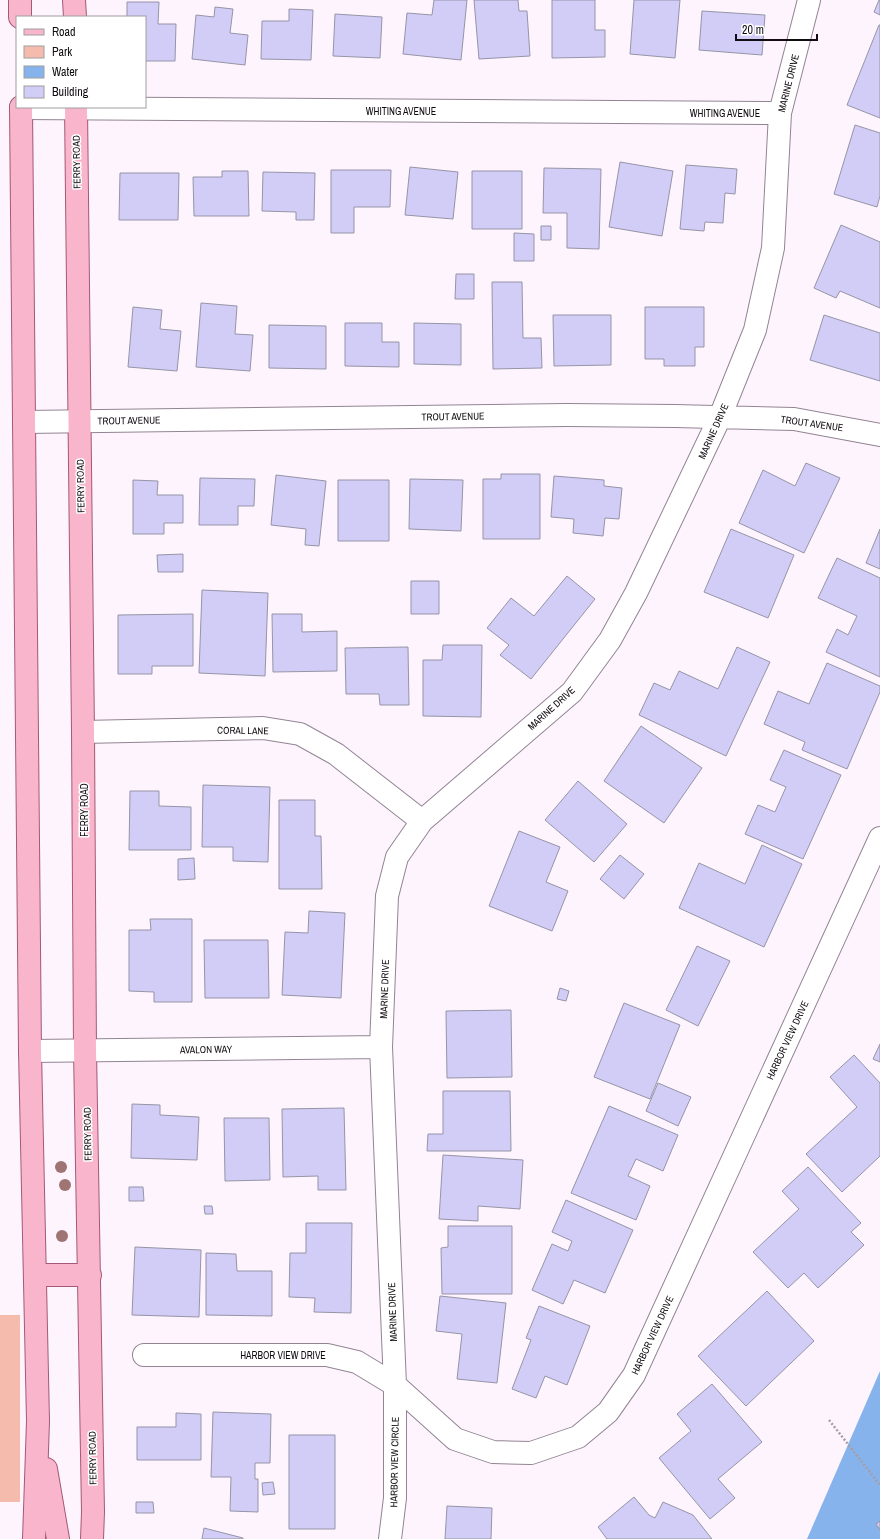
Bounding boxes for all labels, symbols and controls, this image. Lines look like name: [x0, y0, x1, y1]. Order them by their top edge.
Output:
legend: [16, 16, 146, 108]
scale bar: [736, 16, 817, 42]
text: 20 m: [742, 22, 764, 38]
text: Road: [52, 24, 76, 40]
text: Park: [52, 44, 72, 60]
street label: MARINE DRIVE: [775, 53, 802, 113]
text: Water: [52, 64, 79, 80]
text: Building: [52, 84, 89, 100]
street label: WHITING AVENUE: [366, 105, 436, 118]
street label: WHITING AVENUE: [690, 107, 760, 120]
street label: FERRY ROAD: [70, 135, 83, 189]
street label: MARINE DRIVE: [695, 402, 731, 461]
street label: TROUT AVENUE: [421, 409, 485, 424]
street label: TROUT AVENUE: [97, 413, 161, 428]
street label: TROUT AVENUE: [780, 413, 844, 434]
street label: FERRY ROAD: [74, 459, 87, 513]
street label: MARINE DRIVE: [525, 684, 578, 733]
street label: CORAL LANE: [217, 724, 269, 737]
street label: FERRY ROAD: [78, 783, 91, 837]
street label: MARINE DRIVE: [377, 959, 392, 1019]
street label: HARBOR VIEW DRIVE: [763, 999, 811, 1082]
street label: AVALON WAY: [179, 1043, 233, 1056]
street label: FERRY ROAD: [81, 1107, 94, 1161]
street label: MARINE DRIVE: [385, 1282, 400, 1342]
street label: HARBOR VIEW DRIVE: [628, 1294, 676, 1377]
street label: HARBOR VIEW DRIVE: [240, 1349, 326, 1362]
street label: HARBOR VIEW CIRCLE: [387, 1417, 402, 1507]
street label: FERRY ROAD: [86, 1431, 99, 1485]

